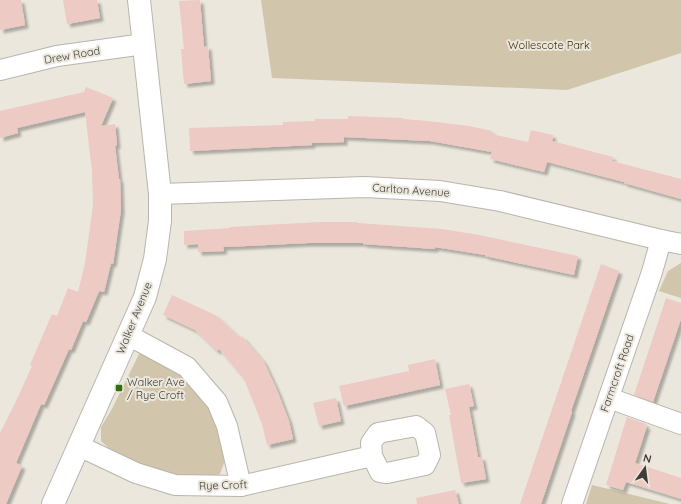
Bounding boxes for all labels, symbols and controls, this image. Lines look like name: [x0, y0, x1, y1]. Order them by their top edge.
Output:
park label: Wollescote Park: [508, 38, 590, 52]
street label: Drew Road: [43, 43, 101, 67]
street label: Carlton Avenue: [372, 180, 450, 200]
street label: Walker Avenue: [113, 280, 155, 356]
street label: Farmcroft Road: [597, 332, 637, 414]
place label: Walker Ave / Rye Croft: [127, 375, 185, 402]
marker: Walker Ave / Rye Croft: [114, 383, 124, 393]
north arrow: [625, 448, 665, 488]
text: N: [642, 451, 653, 466]
street label: Rye Croft: [199, 477, 248, 493]

